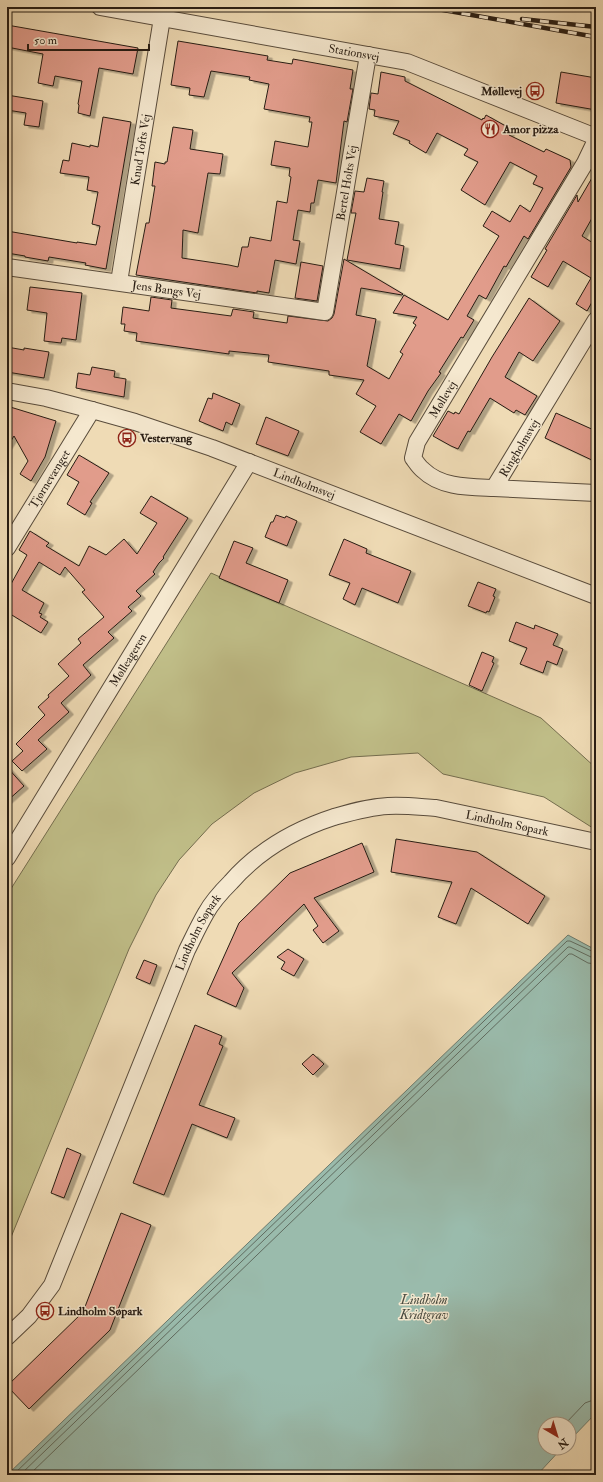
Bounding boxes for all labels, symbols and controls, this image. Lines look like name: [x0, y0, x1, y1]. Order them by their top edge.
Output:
scale bar: [28, 26, 149, 52]
text: 50 m: [34, 33, 58, 48]
street label: Stationsvej: [327, 41, 381, 65]
bus stop icon: Møllevej: [525, 81, 545, 101]
place label: Møllevej: [480, 84, 522, 99]
street label: Knud Tofts Vej: [128, 113, 154, 187]
restaurant icon: Amor pizza: [480, 119, 500, 139]
place label: Amor pizza: [502, 122, 559, 137]
street label: Bertel Holts Vej: [333, 144, 361, 222]
street label: Jens Bangs Vej: [130, 278, 202, 302]
street label: Møllevej: [426, 378, 460, 421]
street label: Ringholmsvej: [496, 416, 543, 480]
bus stop icon: Vestervang: [117, 428, 137, 448]
place label: Vestervang: [139, 431, 193, 446]
street label: Tjørnevænget: [26, 447, 74, 512]
street label: Lindholmsvej: [271, 465, 337, 503]
street label: Mølleageren: [106, 631, 150, 690]
street label: Lindholm Søpark: [464, 807, 550, 840]
street label: Lindholm Søpark: [172, 891, 225, 973]
water label: Lindholm Kridtgrav: [399, 1292, 449, 1323]
bus stop icon: Lindholm Søpark: [35, 1301, 55, 1321]
place label: Lindholm Søpark: [58, 1304, 143, 1319]
north arrow: [537, 1416, 577, 1456]
text: N: [554, 1435, 572, 1452]

